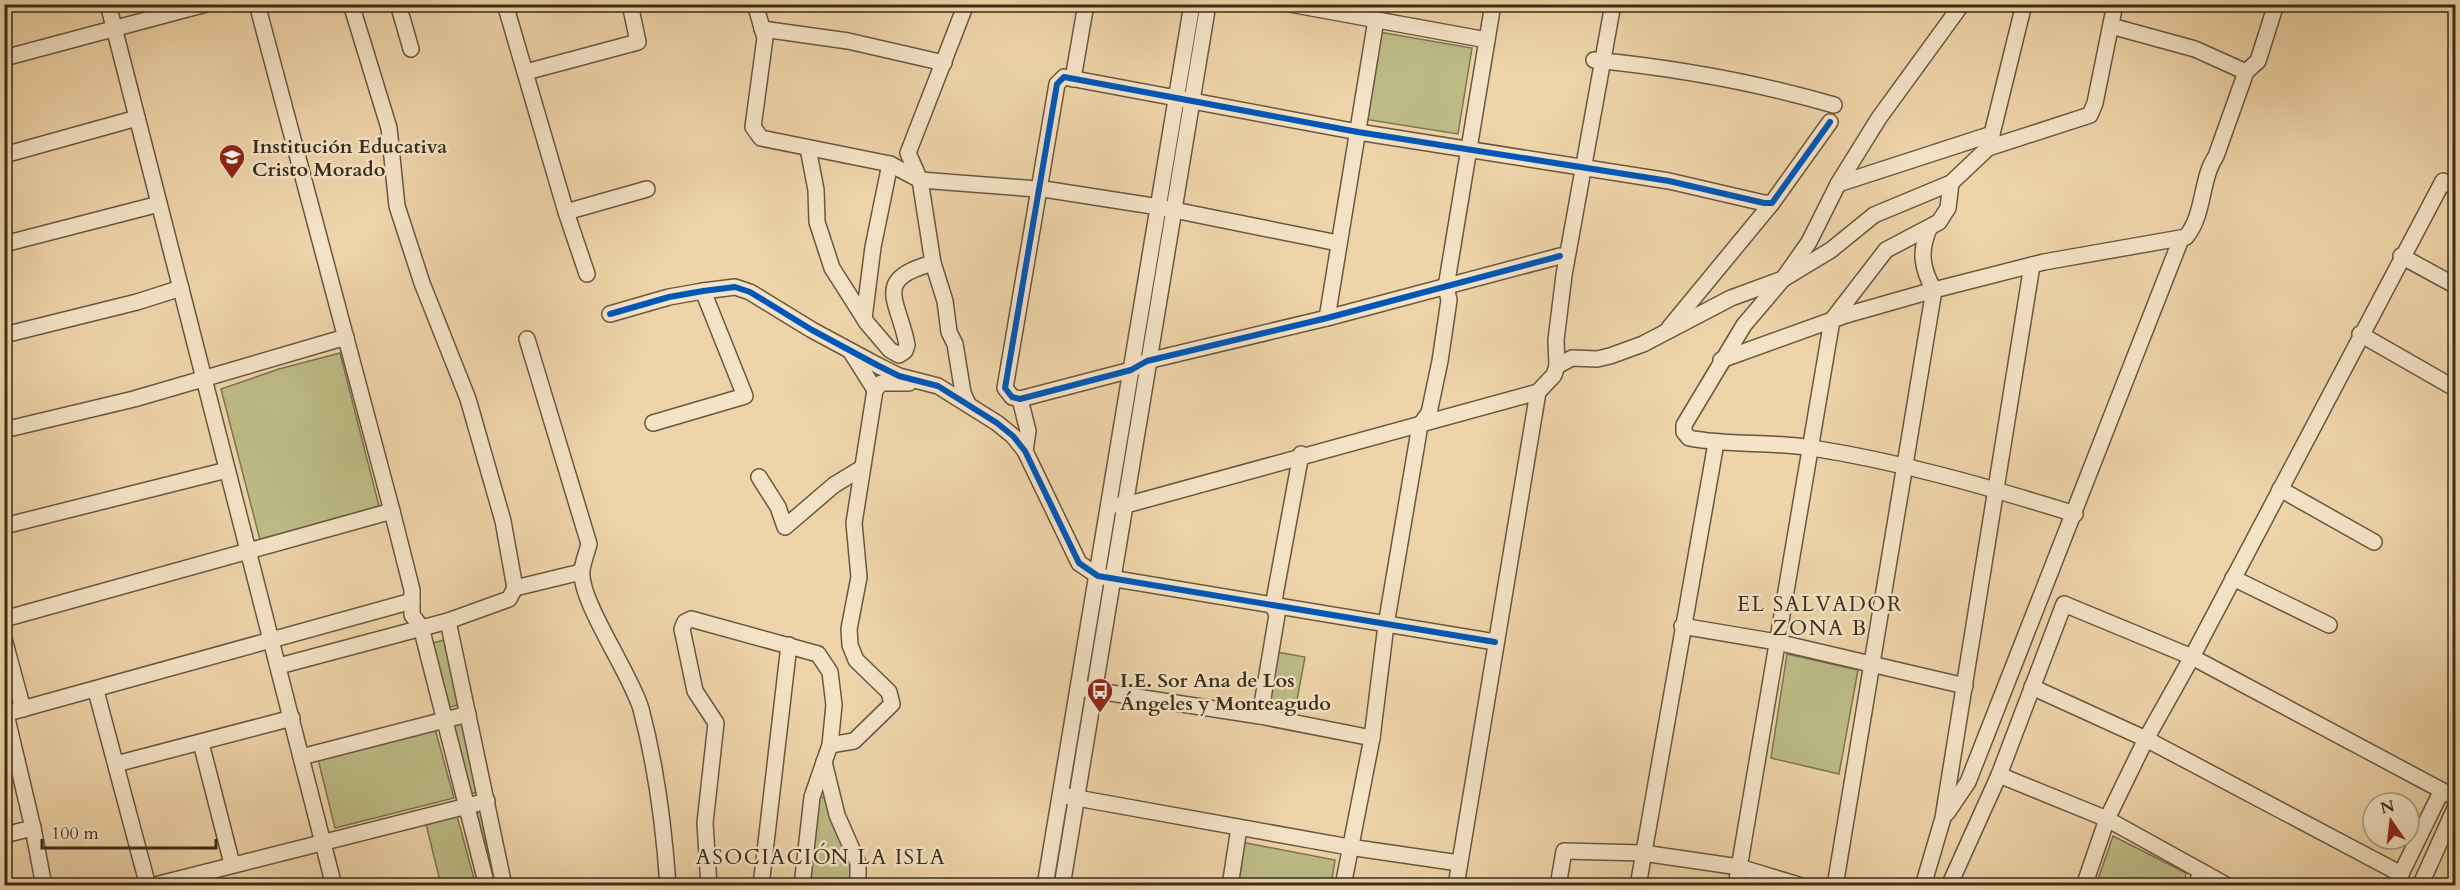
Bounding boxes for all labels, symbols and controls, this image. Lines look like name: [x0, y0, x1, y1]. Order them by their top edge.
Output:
place label: Institución Educativa Cristo Morado: [252, 133, 447, 183]
school or university icon: Institución Educativa Cristo Morado: [217, 142, 247, 180]
district label: EL SALVADOR ZONA B: [1737, 590, 1903, 643]
place label: I.E. Sor Ana de Los Ángeles y Monteagudo: [1120, 667, 1331, 717]
bus stop icon: I.E. Sor Ana de Los Ángeles y Monteagudo: [1085, 676, 1115, 714]
north arrow: [2361, 791, 2421, 851]
text: N: [2378, 795, 2397, 820]
scale bar: [42, 812, 216, 850]
text: 100 m: [51, 821, 99, 846]
district label: ASOCIACIÓN LA ISLA: [696, 842, 946, 872]

